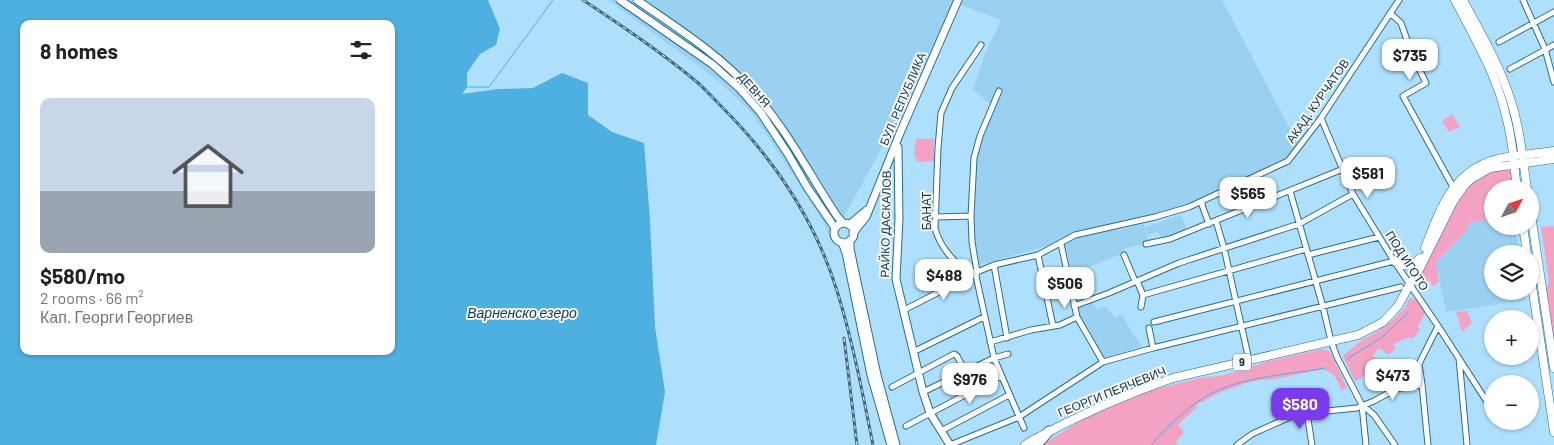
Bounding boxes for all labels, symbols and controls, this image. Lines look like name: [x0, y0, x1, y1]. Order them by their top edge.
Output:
icon: filters: [347, 36, 375, 64]
text: 8 homes: [40, 38, 118, 63]
pin: $735: [1380, 38, 1440, 81]
text: $735: [1393, 45, 1427, 64]
street label: БУЛ. РЕПУБЛИКА: [876, 50, 928, 147]
street label: АКАД. КУРЧАТОВ: [1283, 56, 1352, 146]
street label: ДЕВНЯ: [735, 69, 774, 110]
icon: home: [163, 131, 253, 221]
pin: $581: [1338, 156, 1398, 199]
text: $581: [1352, 163, 1384, 182]
street label: РАЙКО ДАСКАЛОВ: [877, 170, 894, 278]
pin: $565: [1218, 176, 1278, 219]
north arrow: [1484, 180, 1539, 235]
map controls: [1484, 180, 1539, 430]
text: $565: [1231, 183, 1266, 202]
street label: БАНАТ: [919, 191, 933, 230]
street label: ПОД ИГОТО: [1383, 228, 1432, 293]
button: layers: [1484, 245, 1539, 300]
pin: $488: [914, 258, 974, 301]
text: $580/mo: [40, 263, 125, 288]
text: $488: [926, 265, 962, 284]
pin: $506: [1035, 266, 1095, 309]
text: $506: [1047, 273, 1083, 292]
text: 2 rooms · 66 m²: [40, 288, 144, 307]
water label: Варненско езеро: [467, 304, 577, 321]
text: Кап. Георги Георгиев: [40, 307, 193, 326]
button: +: [1484, 310, 1539, 365]
road number: 9: [1233, 354, 1251, 371]
pin: $473: [1363, 358, 1423, 401]
pin: $976: [940, 362, 1000, 405]
street label: ГЕОРГИ ПЕЯЧЕВИЧ: [1056, 363, 1168, 419]
text: $473: [1376, 365, 1410, 384]
text: $976: [953, 369, 987, 388]
button: −: [1484, 375, 1539, 430]
pin: $580: [1270, 388, 1330, 430]
text: $580: [1282, 394, 1318, 413]

